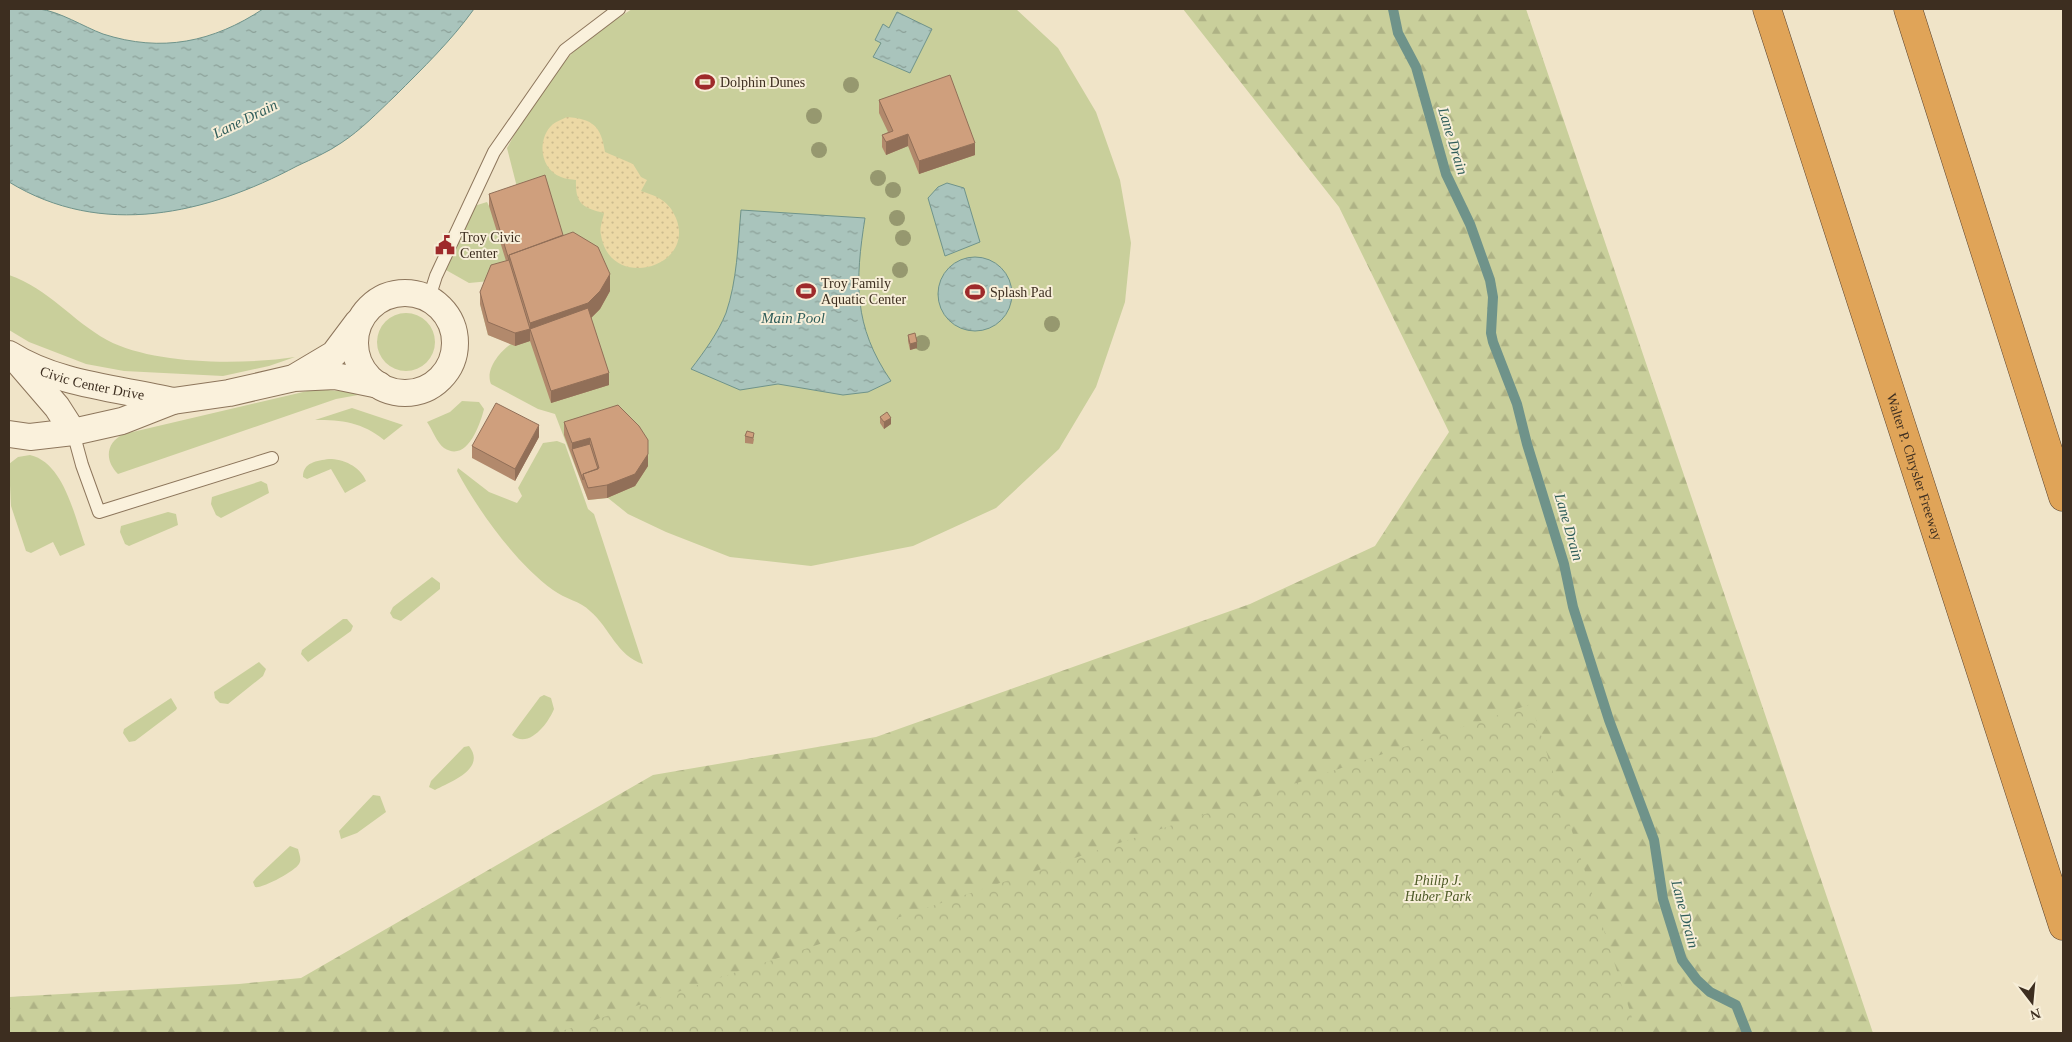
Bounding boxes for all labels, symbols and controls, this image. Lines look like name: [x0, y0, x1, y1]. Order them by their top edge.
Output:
sports icon: Dolphin Dunes: [694, 71, 716, 93]
place label: Dolphin Dunes: [720, 75, 805, 90]
water label: Lane Drain: [209, 97, 280, 142]
water label: Lane Drain: [1435, 104, 1471, 177]
place label: Troy Civic Center: [460, 230, 521, 261]
public building icon: Troy Civic Center: [434, 234, 456, 256]
place label: Troy Family Aquatic Center: [821, 276, 906, 307]
sports icon: Troy Family Aquatic Center: [795, 280, 817, 302]
sports icon: Splash Pad: [964, 281, 986, 303]
place label: Splash Pad: [990, 285, 1052, 300]
water label: Main Pool: [760, 310, 825, 326]
street label: Civic Center Drive: [38, 364, 146, 403]
street label: Walter P. Chrysler Freeway: [1884, 391, 1945, 542]
water label: Lane Drain: [1551, 490, 1586, 563]
park label: Philip J. Huber Park: [1404, 873, 1472, 904]
water label: Lane Drain: [1668, 877, 1702, 950]
north arrow: [2007, 977, 2057, 1027]
text: N: [2029, 1005, 2042, 1023]

